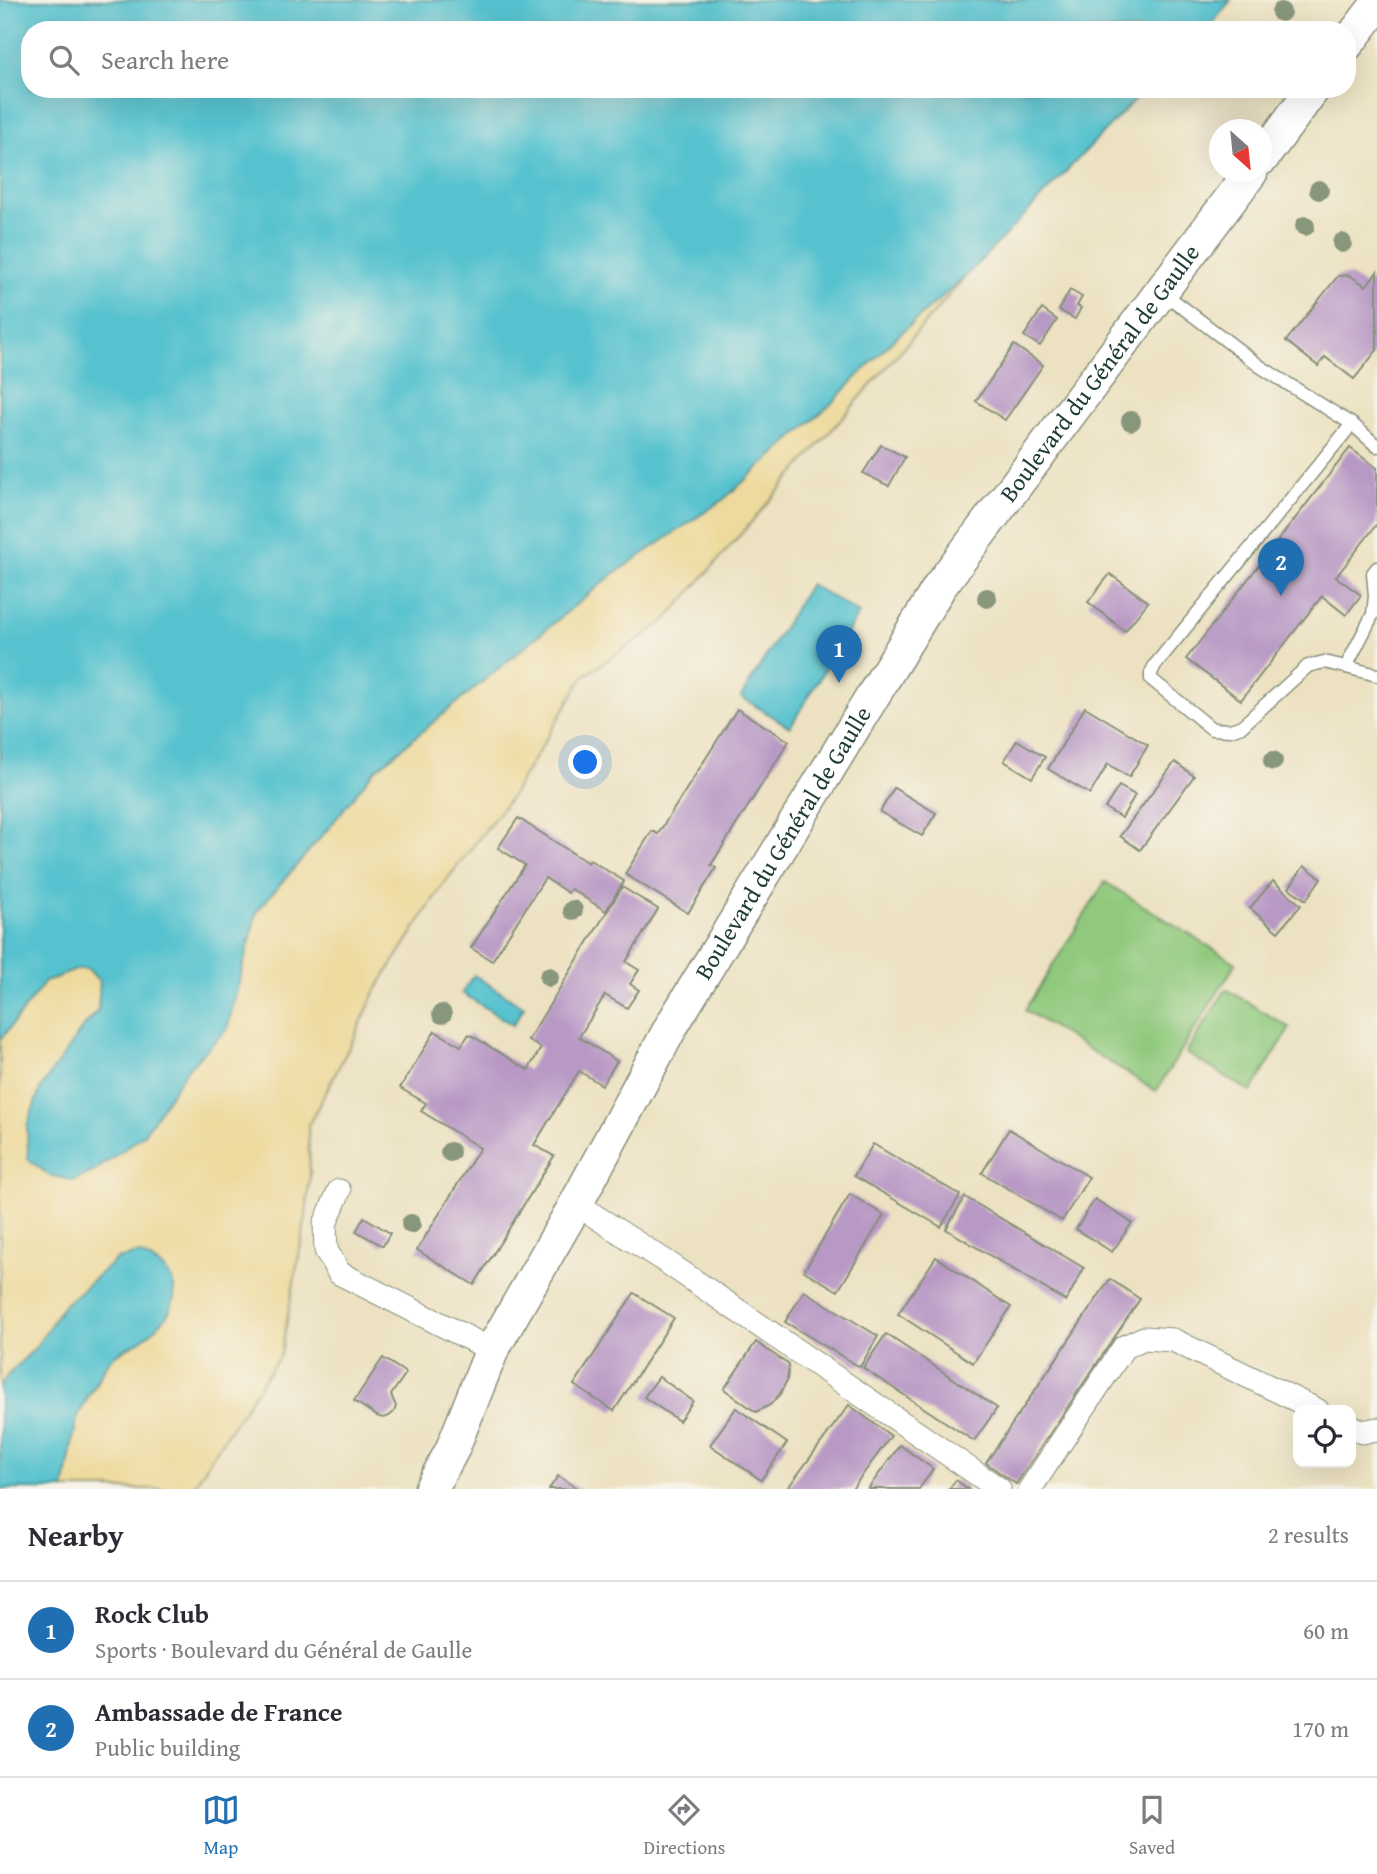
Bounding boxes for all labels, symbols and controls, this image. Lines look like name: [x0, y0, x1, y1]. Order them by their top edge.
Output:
search box: [21, 21, 1356, 98]
text: Search here: [101, 40, 229, 79]
icon: search: [45, 41, 83, 79]
north arrow: [1209, 119, 1272, 182]
street label: Boulevard du Général de Gaulle: [991, 237, 1208, 509]
pin: 2: [1258, 538, 1304, 596]
pin: 1: [816, 625, 862, 683]
street label: Boulevard du Général de Gaulle: [686, 699, 880, 986]
your location: [568, 745, 602, 779]
map controls: [1293, 1405, 1356, 1468]
button: locate: [1293, 1405, 1356, 1468]
text: Nearby: [28, 1513, 124, 1557]
text: 2 results: [1268, 1518, 1349, 1551]
text: Rock Club: [95, 1594, 209, 1633]
text: 1: [45, 1614, 57, 1647]
text: 60 m: [1303, 1614, 1349, 1647]
text: Sports · Boulevard du Général de Gaulle: [95, 1633, 472, 1666]
text: Ambassade de France: [95, 1692, 343, 1731]
text: 2: [45, 1712, 57, 1745]
text: 170 m: [1292, 1712, 1349, 1745]
text: Public building: [95, 1731, 240, 1764]
tab: Map: [202, 1791, 240, 1861]
tab: Directions: [644, 1791, 725, 1861]
tab: Saved: [1129, 1791, 1175, 1861]

